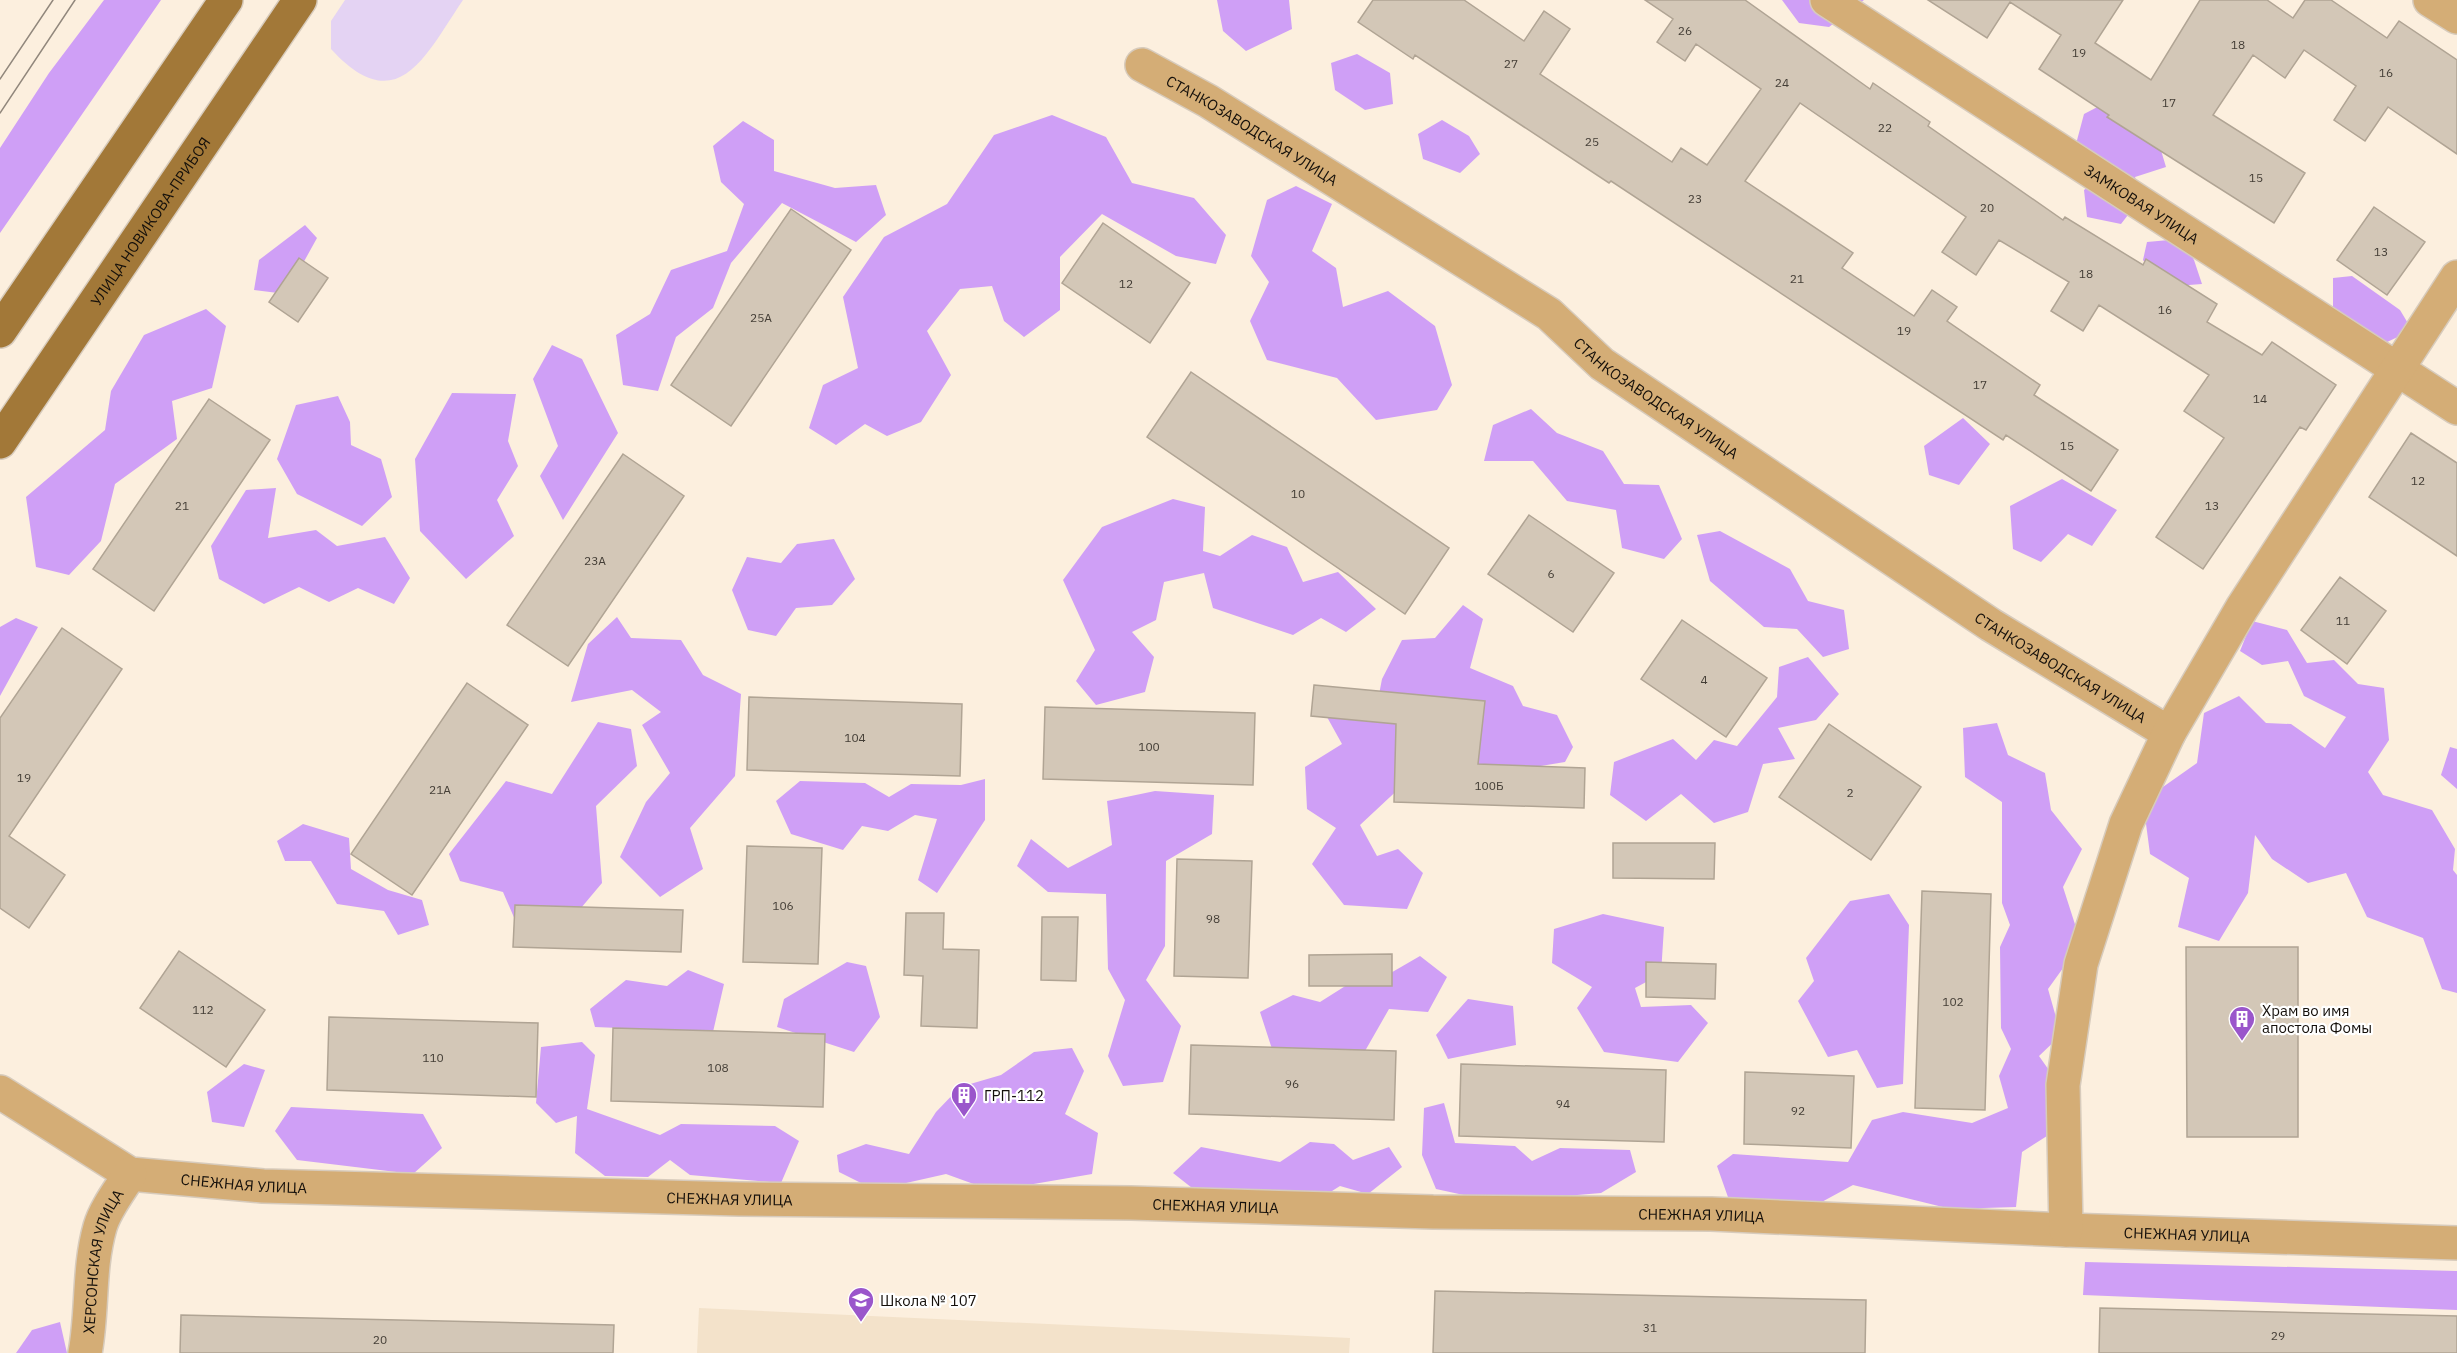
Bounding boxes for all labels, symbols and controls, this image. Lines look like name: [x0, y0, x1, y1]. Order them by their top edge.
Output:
house number: 26: [1678, 23, 1692, 38]
house number: 18: [2231, 37, 2245, 52]
house number: 19: [2072, 45, 2086, 60]
house number: 27: [1504, 56, 1518, 71]
house number: 16: [2379, 65, 2393, 80]
street label: СТАНКОЗАВОДСКАЯ УЛИЦА: [1163, 71, 1342, 190]
house number: 24: [1775, 75, 1789, 90]
house number: 17: [2162, 95, 2176, 110]
house number: 22: [1878, 120, 1892, 135]
street label: УЛИЦА НОВИКОВА-ПРИБОЯ: [86, 133, 214, 309]
house number: 25: [1585, 134, 1599, 149]
street label: ЗАМКОВАЯ УЛИЦА: [2081, 160, 2203, 248]
house number: 15: [2249, 170, 2263, 185]
house number: 23: [1688, 191, 1702, 206]
house number: 20: [1980, 200, 1994, 215]
house number: 13: [2374, 244, 2388, 259]
house number: 18: [2079, 266, 2093, 281]
house number: 21: [1790, 271, 1804, 286]
house number: 12: [1119, 276, 1133, 291]
house number: 16: [2158, 302, 2172, 317]
house number: 25А: [750, 310, 772, 325]
house number: 19: [1897, 323, 1911, 338]
street label: СТАНКОЗАВОДСКАЯ УЛИЦА: [1570, 333, 1743, 463]
house number: 17: [1973, 377, 1987, 392]
house number: 14: [2253, 391, 2267, 406]
house number: 15: [2060, 438, 2074, 453]
house number: 12: [2411, 473, 2425, 488]
house number: 10: [1291, 486, 1305, 501]
house number: 21: [175, 498, 189, 513]
house number: 13: [2205, 498, 2219, 513]
house number: 23А: [584, 553, 606, 568]
house number: 6: [1547, 566, 1555, 581]
street label: СТАНКОЗАВОДСКАЯ УЛИЦА: [1971, 607, 2150, 727]
house number: 11: [2336, 613, 2350, 628]
house number: 4: [1700, 672, 1708, 687]
house number: 104: [844, 730, 866, 745]
house number: 100: [1138, 739, 1160, 754]
house number: 19: [17, 770, 31, 785]
house number: 100Б: [1474, 778, 1504, 793]
house number: 21А: [429, 782, 451, 797]
house number: 2: [1846, 785, 1854, 800]
house number: 106: [772, 898, 794, 913]
house number: 98: [1206, 911, 1220, 926]
house number: 102: [1942, 994, 1964, 1009]
place label: Храм во имя апостола Фомы: [2262, 1001, 2372, 1037]
house number: 112: [192, 1002, 214, 1017]
building icon: Храм во имя апостола Фомы: [2227, 1004, 2257, 1042]
house number: 110: [422, 1050, 444, 1065]
house number: 108: [707, 1060, 729, 1075]
house number: 96: [1285, 1076, 1299, 1091]
building icon: ГРП-112: [949, 1080, 979, 1118]
place label: ГРП-112: [984, 1086, 1044, 1105]
house number: 94: [1556, 1096, 1570, 1111]
house number: 92: [1791, 1103, 1805, 1118]
street label: СНЕЖНАЯ УЛИЦА: [180, 1169, 308, 1197]
street label: ХЕРСОНСКАЯ УЛИЦА: [78, 1185, 127, 1335]
street label: СНЕЖНАЯ УЛИЦА: [666, 1188, 793, 1209]
street label: СНЕЖНАЯ УЛИЦА: [1152, 1194, 1279, 1217]
street label: СНЕЖНАЯ УЛИЦА: [1638, 1204, 1765, 1226]
street label: СНЕЖНАЯ УЛИЦА: [2124, 1222, 2251, 1246]
school or university icon: Школа № 107: [846, 1285, 876, 1323]
place label: Школа № 107: [880, 1291, 977, 1310]
house number: 31: [1643, 1320, 1657, 1335]
house number: 29: [2271, 1328, 2285, 1343]
house number: 20: [373, 1332, 387, 1347]

